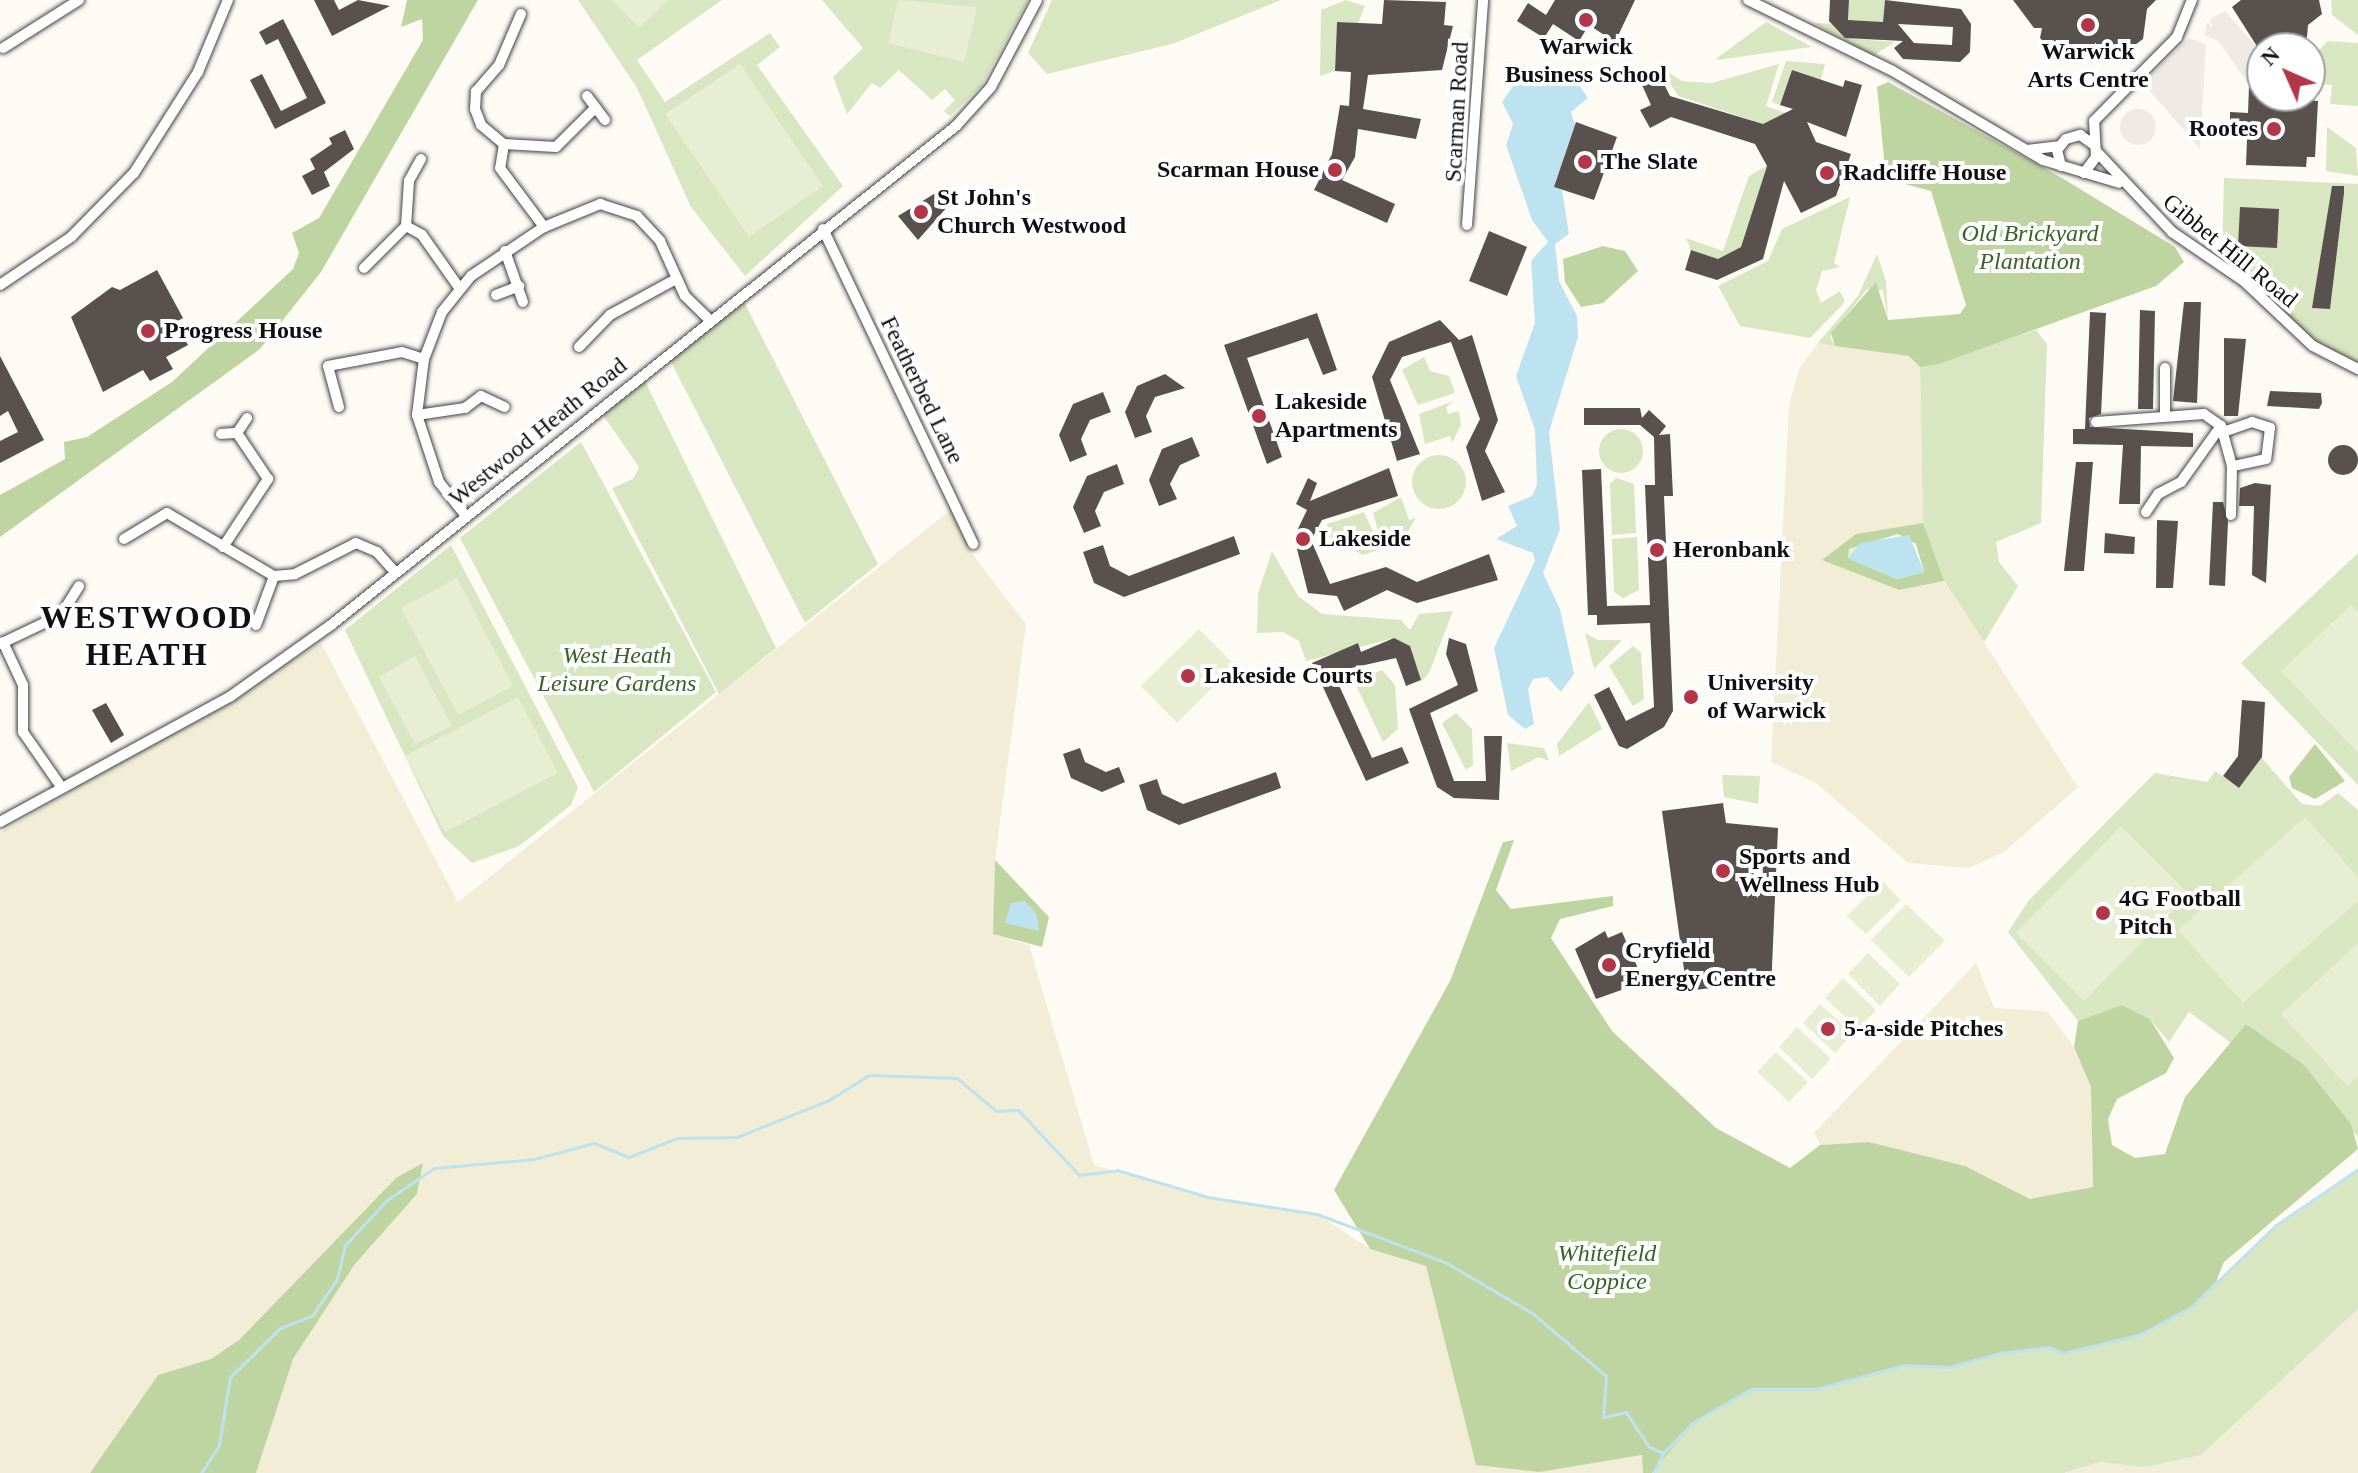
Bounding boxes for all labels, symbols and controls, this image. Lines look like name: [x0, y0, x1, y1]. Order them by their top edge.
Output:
marker: Warwick Business School: [1577, 11, 1595, 29]
marker: Warwick Arts Centre: [2079, 16, 2097, 34]
north arrow: [2246, 32, 2326, 112]
place label: Warwick Business School: [1505, 33, 1667, 89]
place label: Warwick Arts Centre: [2027, 38, 2149, 94]
street label: Scarman Road: [1439, 41, 1475, 183]
text: N: [2256, 42, 2285, 71]
place label: Rootes: [2189, 115, 2258, 143]
marker: Rootes: [2265, 120, 2283, 138]
place label: The Slate: [1601, 148, 1698, 176]
marker: The Slate: [1576, 153, 1594, 171]
place label: Scarman House: [1157, 156, 1319, 184]
place label: Radcliffe House: [1843, 159, 2006, 187]
marker: Scarman House: [1326, 161, 1344, 179]
marker: Radcliffe House: [1818, 164, 1836, 182]
place label: St John's Church Westwood: [937, 184, 1127, 240]
street label: Gibbet Hill Road: [2157, 188, 2303, 314]
marker: St John's Church Westwood: [912, 203, 930, 221]
park label: Old Brickyard Plantation: [1961, 220, 2099, 276]
street label: Featherbed Lane: [874, 312, 970, 468]
place label: Progress House: [164, 317, 322, 345]
marker: Progress House: [139, 322, 157, 340]
street label: Westwood Heath Road: [443, 351, 633, 513]
place label: Lakeside Apartments: [1275, 388, 1398, 444]
marker: Lakeside Apartments: [1250, 407, 1268, 425]
place label: Lakeside: [1319, 525, 1411, 553]
marker: Lakeside: [1294, 530, 1312, 548]
place label: Heronbank: [1673, 536, 1790, 564]
marker: Heronbank: [1648, 541, 1666, 559]
district label: WESTWOOD HEATH: [40, 599, 254, 674]
park label: West Heath Leisure Gardens: [538, 642, 696, 698]
place label: Lakeside Courts: [1204, 662, 1373, 690]
marker: Lakeside Courts: [1179, 667, 1197, 685]
place label: University of Warwick: [1707, 669, 1826, 725]
marker: University of Warwick: [1682, 688, 1700, 706]
place label: Sports and Wellness Hub: [1739, 843, 1880, 899]
marker: Sports and Wellness Hub: [1714, 862, 1732, 880]
place label: 4G Football Pitch: [2119, 885, 2241, 941]
marker: 4G Football Pitch: [2094, 904, 2112, 922]
place label: Cryfield Energy Centre: [1625, 937, 1776, 993]
marker: Cryfield Energy Centre: [1600, 956, 1618, 974]
place label: 5-a-side Pitches: [1844, 1015, 2003, 1043]
marker: 5-a-side Pitches: [1819, 1020, 1837, 1038]
park label: Whitefield Coppice: [1558, 1240, 1656, 1296]

